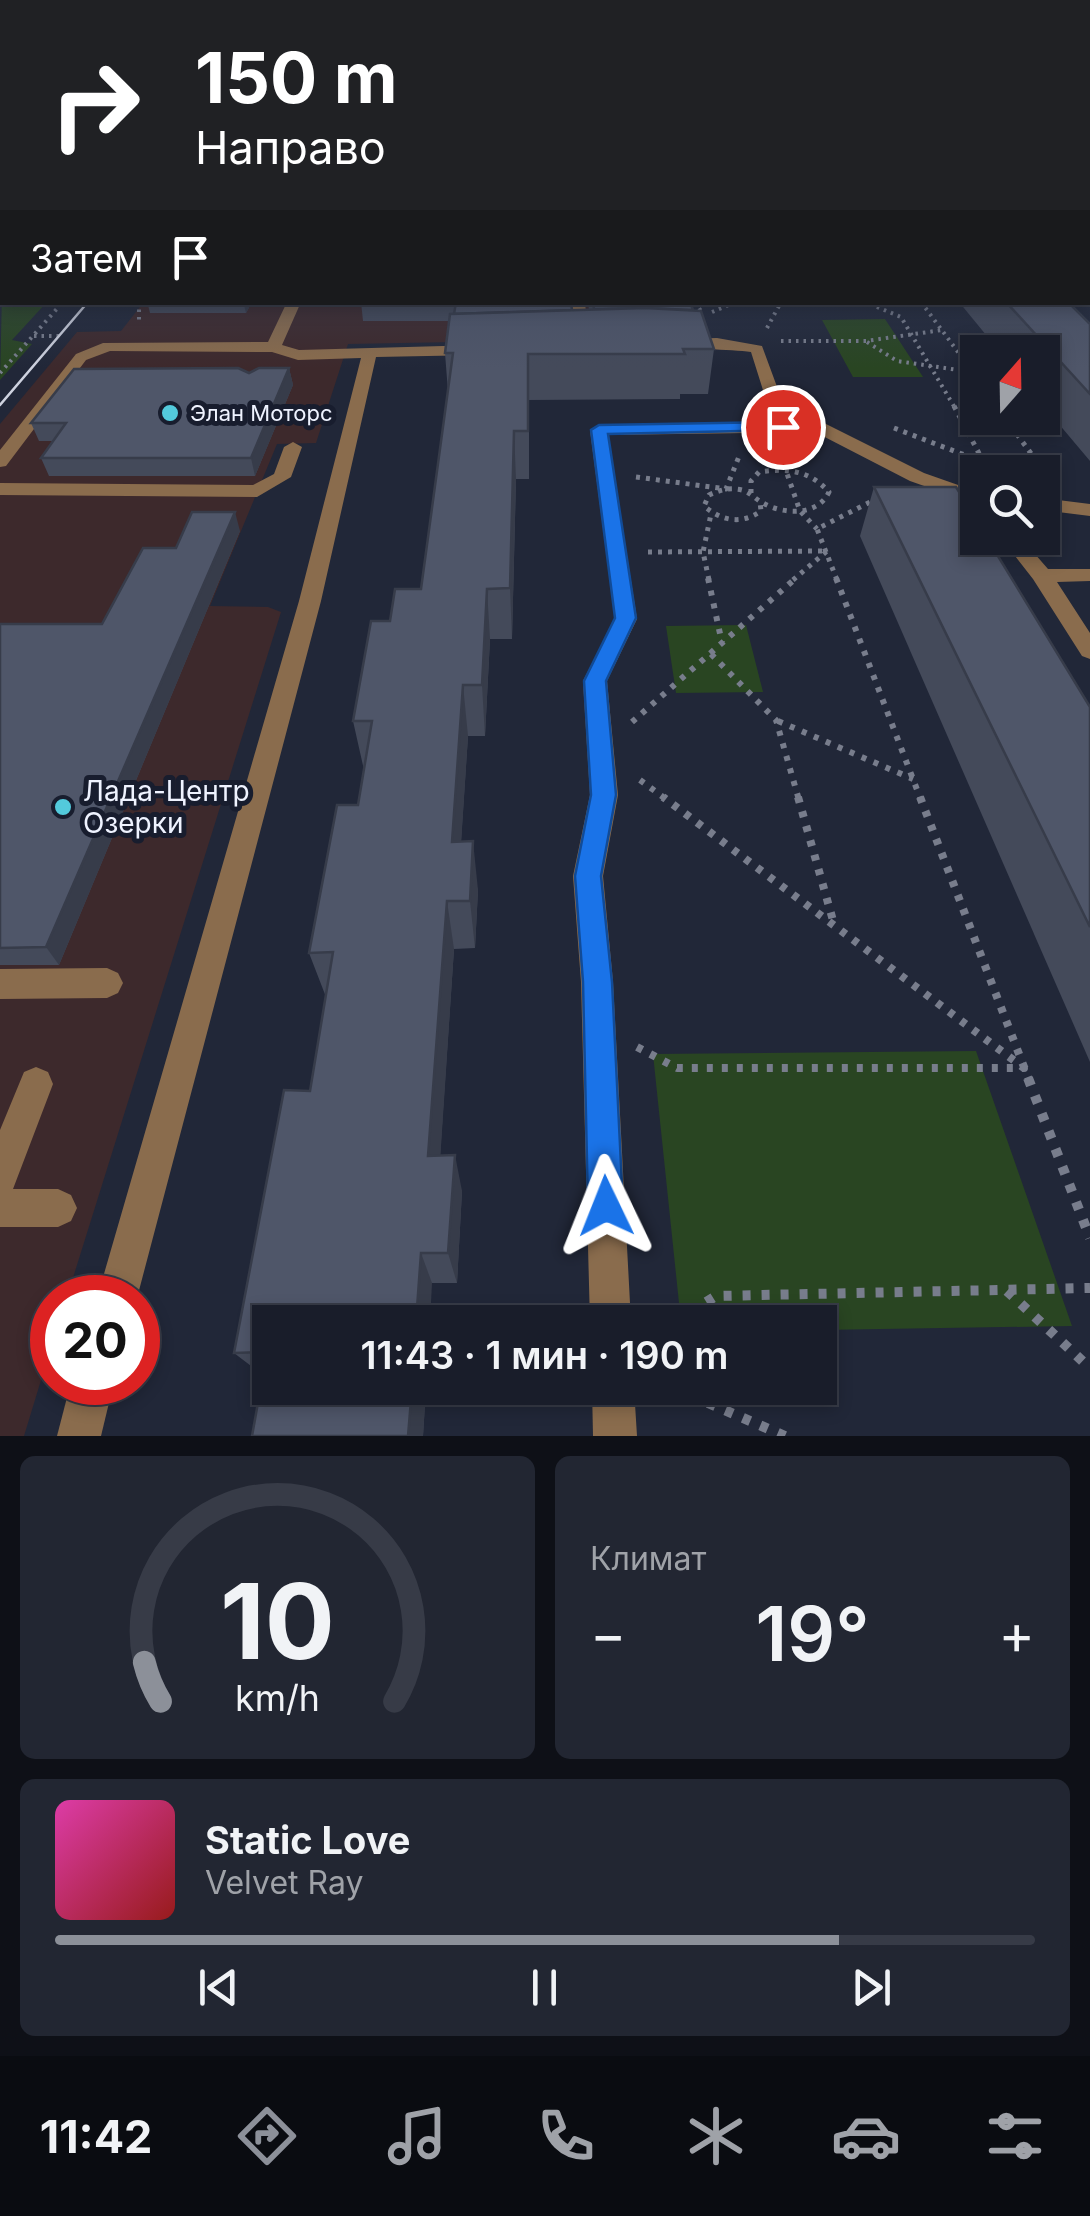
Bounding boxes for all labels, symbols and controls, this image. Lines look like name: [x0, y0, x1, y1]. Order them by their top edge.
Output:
text: 150 m: [195, 35, 398, 120]
icon: right: [30, 40, 160, 170]
text: Направо: [195, 120, 386, 175]
icon: arrive: [163, 230, 218, 285]
text: Затем: [30, 235, 143, 281]
north arrow: [960, 335, 1060, 435]
map controls: [960, 335, 1060, 555]
pin: [741, 385, 826, 470]
place label: Элан Моторс: [190, 400, 332, 426]
icon: arrive: [756, 400, 811, 455]
marker: Элан Моторс: [159, 402, 181, 424]
button: search: [960, 455, 1060, 555]
place label: Лада-Центр Озерки: [83, 774, 250, 840]
marker: Лада-Центр Озерки: [52, 796, 74, 818]
position arrow: [554, 1154, 658, 1258]
speed limit sign: 20: [30, 1275, 160, 1405]
text: 11:43 · 1 мин · 190 m: [361, 1332, 729, 1378]
text: Климат: [590, 1539, 706, 1578]
text: 10: [220, 1558, 335, 1684]
text: 19°: [755, 1588, 870, 1679]
text: −: [590, 1601, 626, 1667]
text: +: [999, 1601, 1035, 1667]
text: km/h: [235, 1676, 320, 1720]
text: Static Love: [205, 1817, 410, 1863]
text: Velvet Ray: [205, 1863, 363, 1902]
icon: previous: [191, 1960, 246, 2015]
icon: pause: [517, 1960, 572, 2015]
icon: next: [844, 1960, 899, 2015]
icon: directions: [232, 2101, 302, 2171]
icon: music: [382, 2101, 452, 2171]
icon: phone: [531, 2101, 601, 2171]
icon: climate: [681, 2101, 751, 2171]
icon: car: [831, 2101, 901, 2171]
icon: filters: [980, 2101, 1050, 2171]
text: 11:42: [40, 2109, 152, 2164]

